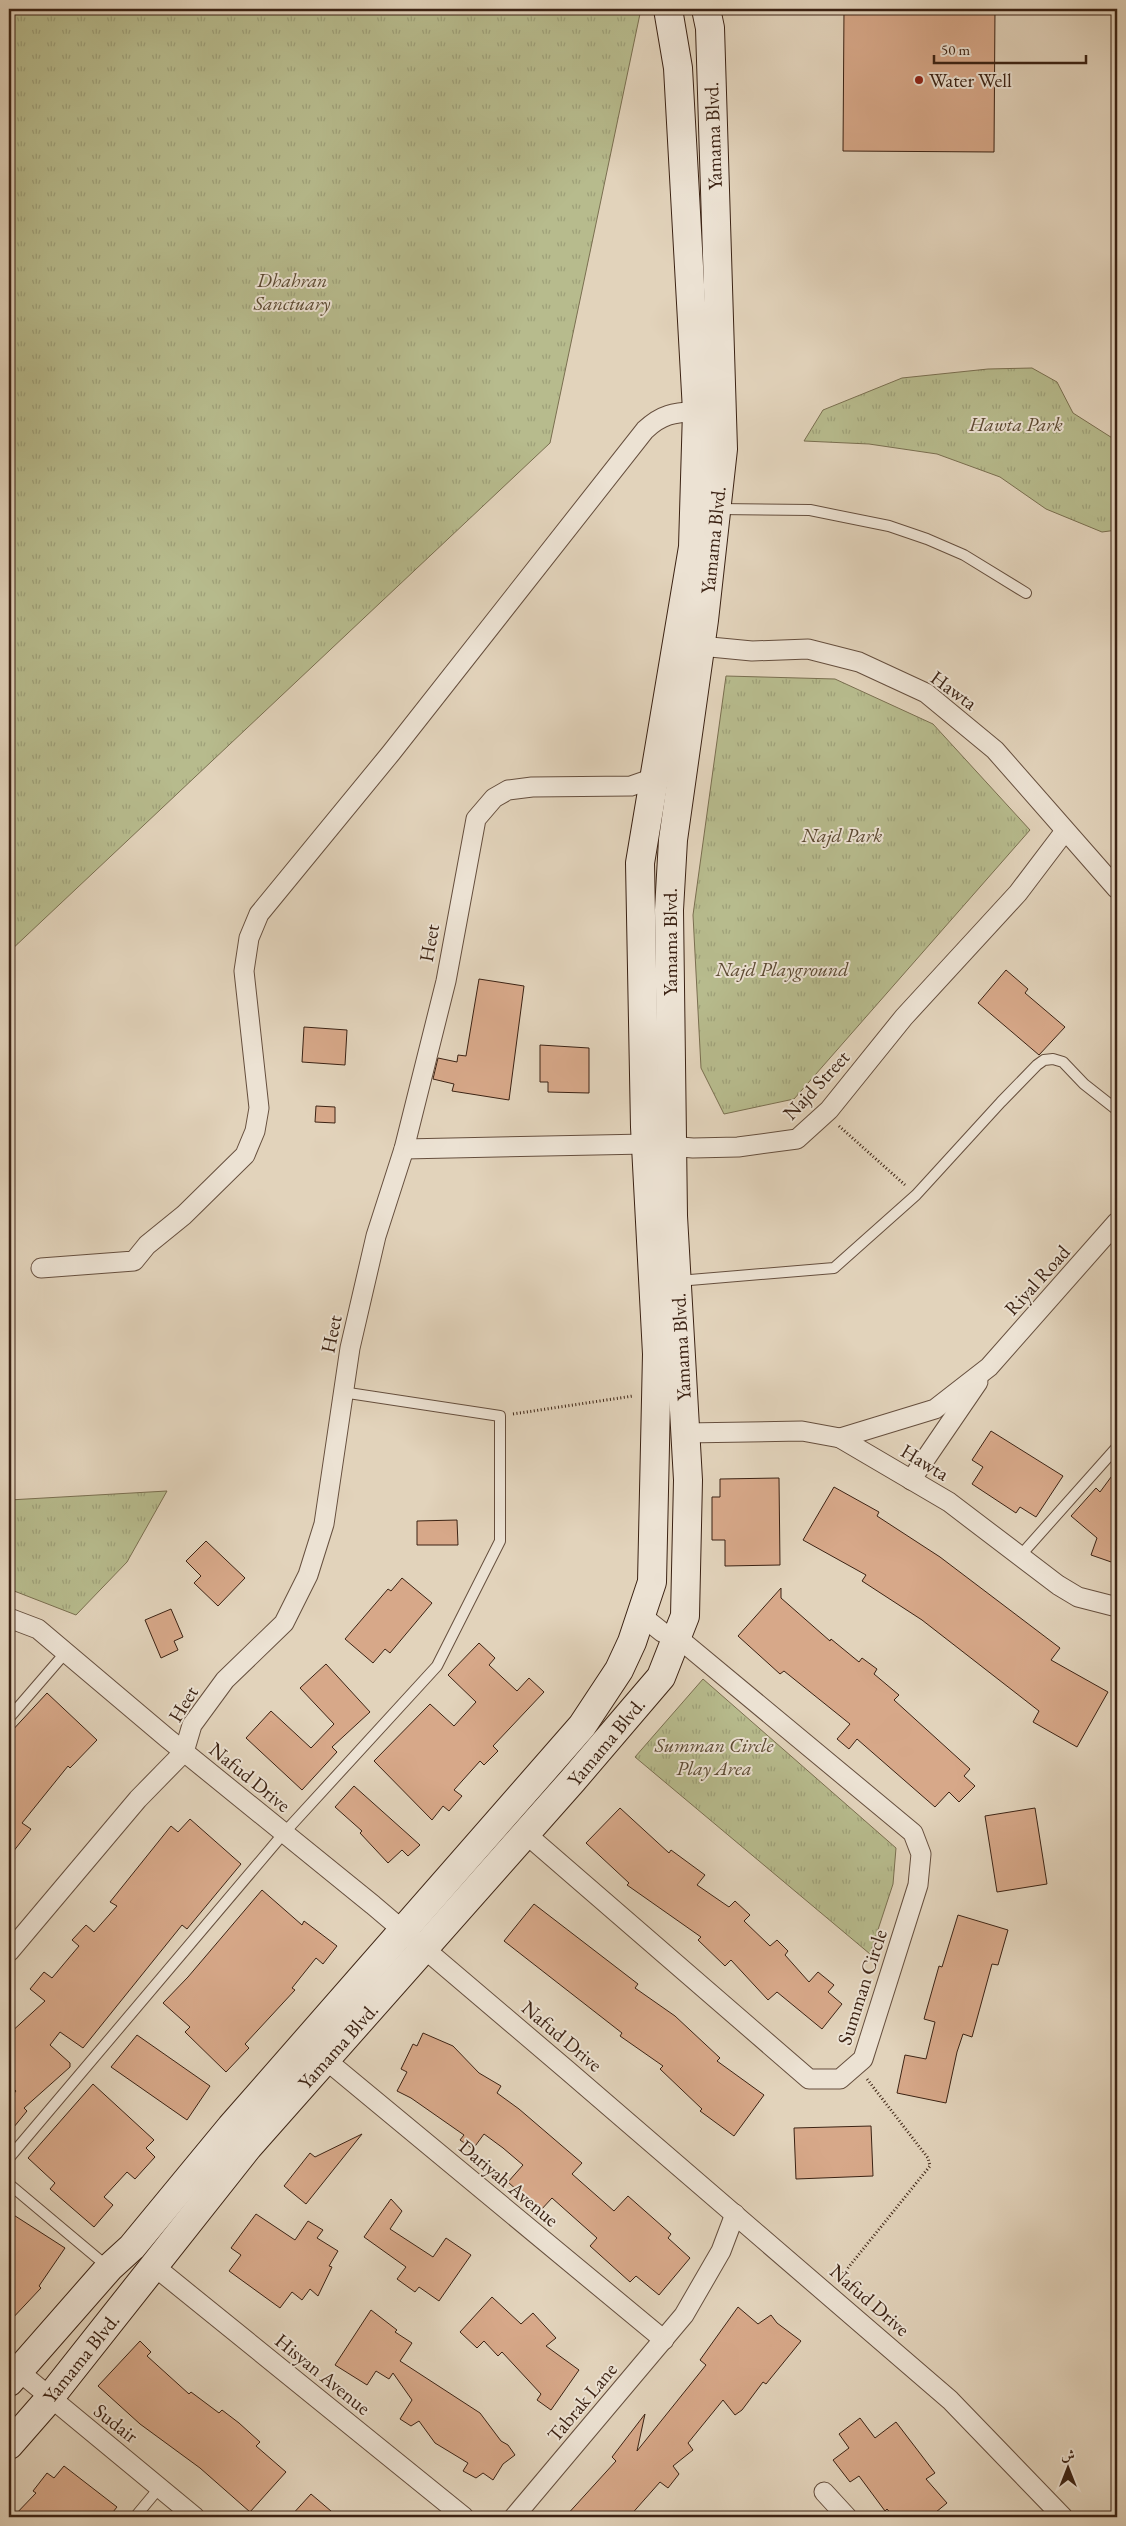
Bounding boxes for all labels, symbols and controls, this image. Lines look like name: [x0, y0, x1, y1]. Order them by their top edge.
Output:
scale bar: [934, 32, 1086, 64]
text: 50 m: [941, 40, 970, 59]
place label: Water Well: [929, 67, 1012, 93]
marker: Water Well: [913, 74, 925, 86]
street label: Yamama Blvd.: [698, 82, 728, 190]
park label: Dhahran Sanctuary: [253, 267, 330, 316]
park label: Hawta Park: [968, 411, 1063, 437]
street label: Yamama Blvd.: [694, 485, 732, 595]
street label: Hawta: [925, 664, 983, 716]
park label: Najd Park: [801, 822, 882, 848]
street label: Yamama Blvd.: [657, 888, 683, 996]
street label: Heet: [413, 921, 445, 964]
park label: Najd Playground: [714, 956, 849, 982]
street label: Najd Street: [777, 1044, 855, 1125]
street label: Riyal Road: [998, 1239, 1076, 1321]
street label: Yamama Blvd.: [665, 1292, 697, 1402]
street label: Heet: [314, 1312, 348, 1355]
street label: Hawta: [896, 1438, 954, 1486]
street label: Heet: [162, 1680, 204, 1727]
street label: Yamama Blvd.: [561, 1692, 651, 1792]
park label: Summan Circle Play Area: [654, 1732, 773, 1781]
street label: Nafud Drive: [204, 1736, 296, 1818]
street label: Summan Circle: [831, 1926, 893, 2048]
street label: Nafud Drive: [516, 1995, 608, 2077]
street label: Yamama Blvd.: [292, 1997, 384, 2095]
street label: Dariyah Avenue: [454, 2134, 565, 2233]
street label: Nafud Drive: [825, 2258, 915, 2342]
street label: Yamama Blvd.: [37, 2308, 125, 2408]
street label: Hisyan Avenue: [270, 2327, 376, 2421]
street label: Tabrak Lane: [541, 2357, 623, 2447]
street label: Sudair: [88, 2398, 144, 2449]
north arrow: [1044, 2444, 1094, 2494]
text: ش: [1061, 2446, 1075, 2464]

